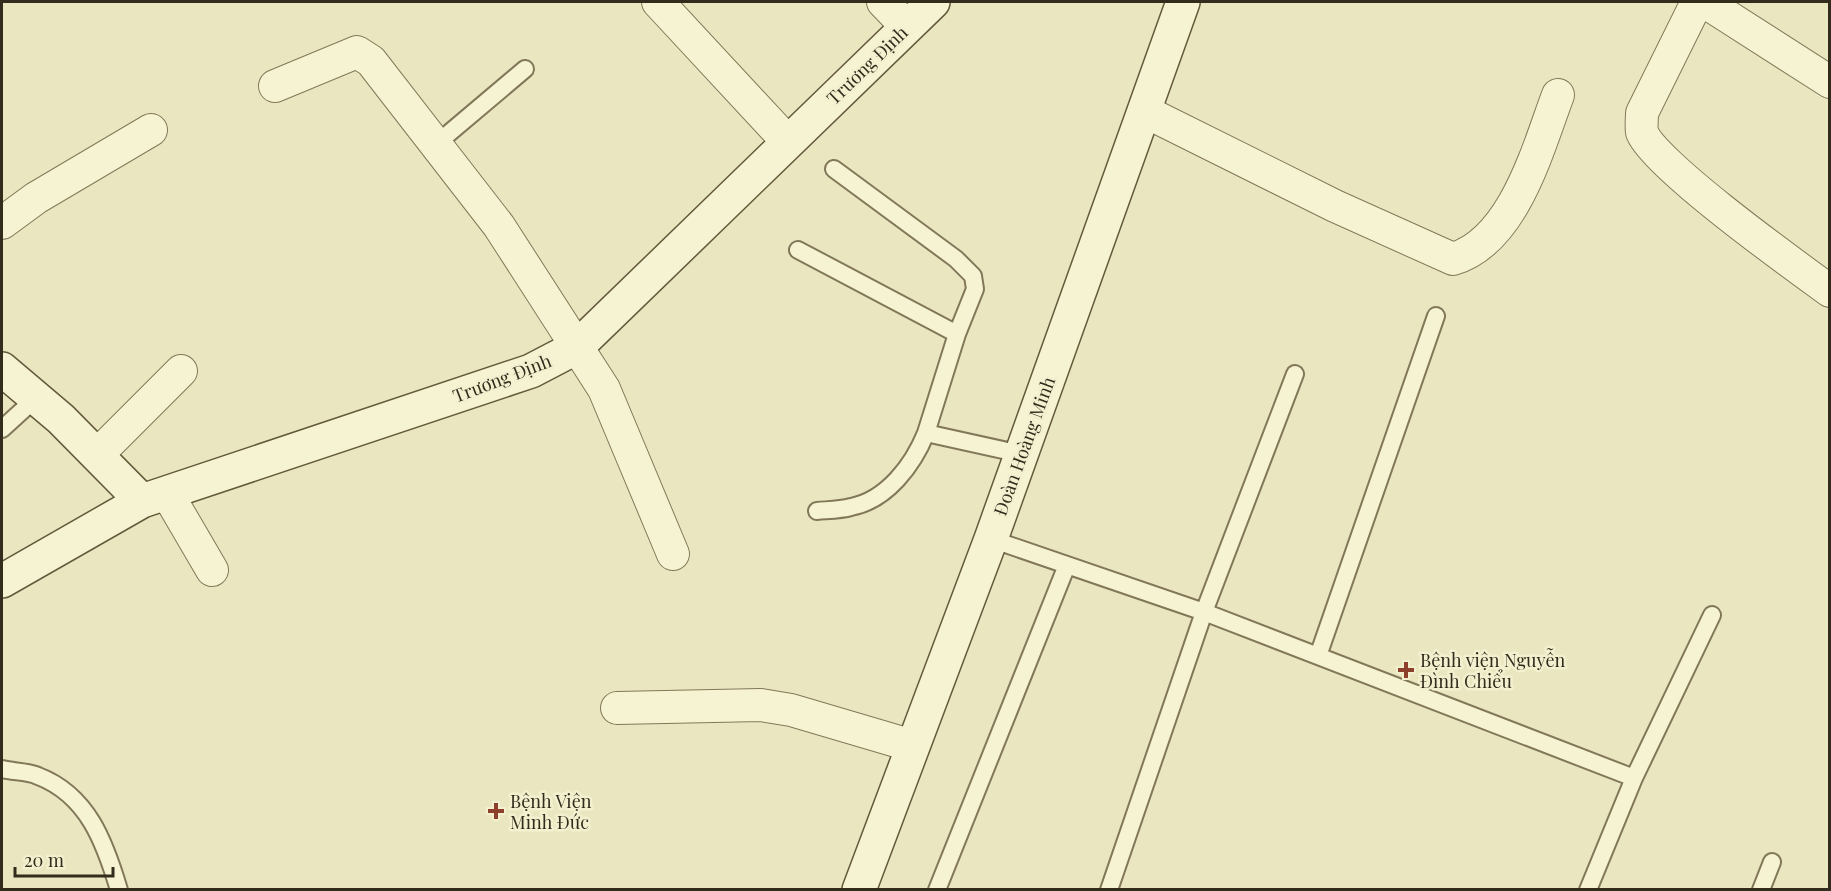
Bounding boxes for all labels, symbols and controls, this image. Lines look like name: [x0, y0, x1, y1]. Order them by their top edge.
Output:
street label: Trương Định: [821, 20, 913, 110]
street label: Trương Định: [449, 348, 555, 408]
street label: Đoàn Hoàng Minh: [988, 373, 1060, 519]
place label: Bệnh viện Nguyễn Đình Chiểu: [1420, 648, 1566, 693]
marker: Bệnh viện Nguyễn Đình Chiểu: [1397, 661, 1415, 679]
place label: Bệnh Viện Minh Đức: [510, 789, 592, 834]
marker: Bệnh Viện Minh Đức: [487, 802, 505, 820]
scale bar: [15, 840, 112, 878]
text: 20 m: [24, 848, 64, 872]

